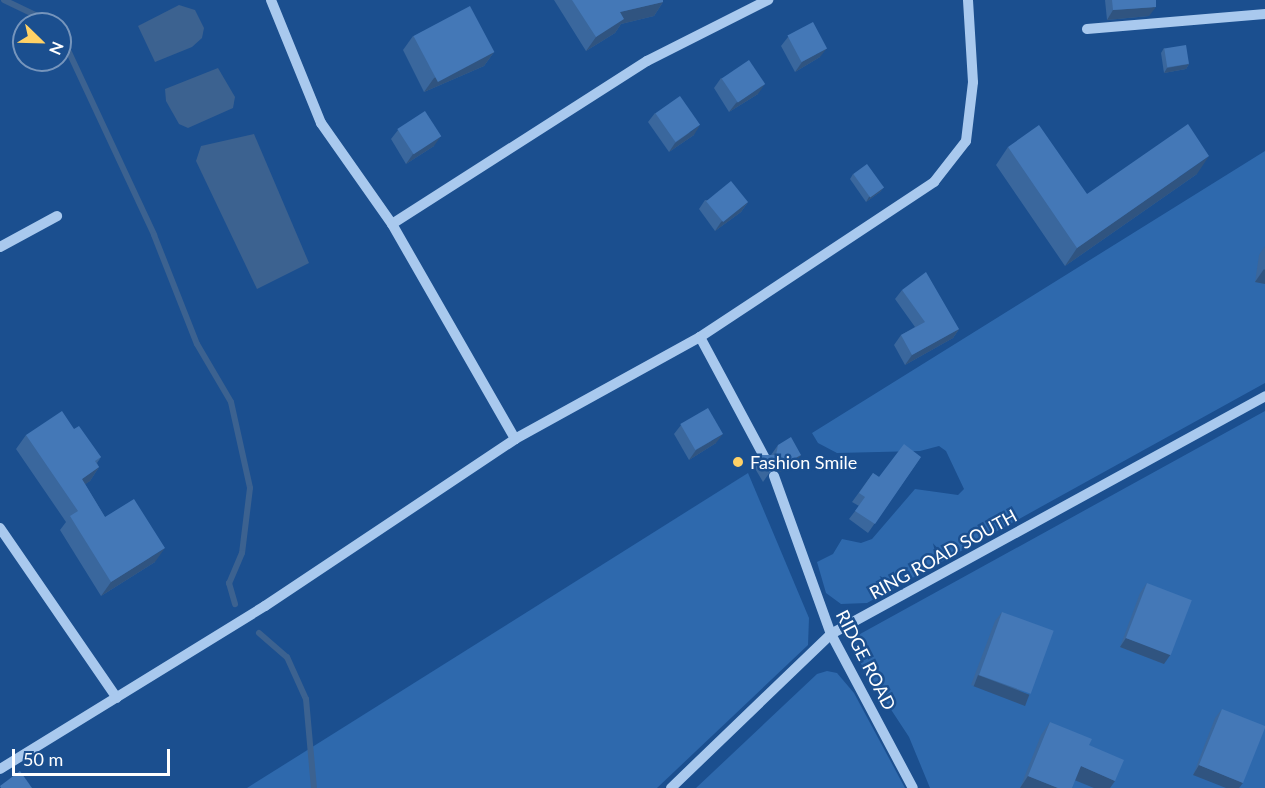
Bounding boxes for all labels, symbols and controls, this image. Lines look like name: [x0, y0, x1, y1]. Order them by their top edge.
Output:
north arrow: [12, 12, 72, 72]
text: N: [46, 39, 68, 58]
place label: Fashion Smile: [750, 451, 857, 473]
marker: Fashion Smile: [731, 455, 745, 469]
street label: RING ROAD SOUTH: [865, 504, 1021, 604]
street label: RIDGE ROAD: [832, 606, 900, 714]
scale bar: [15, 737, 172, 775]
text: 50 m: [23, 748, 63, 770]

